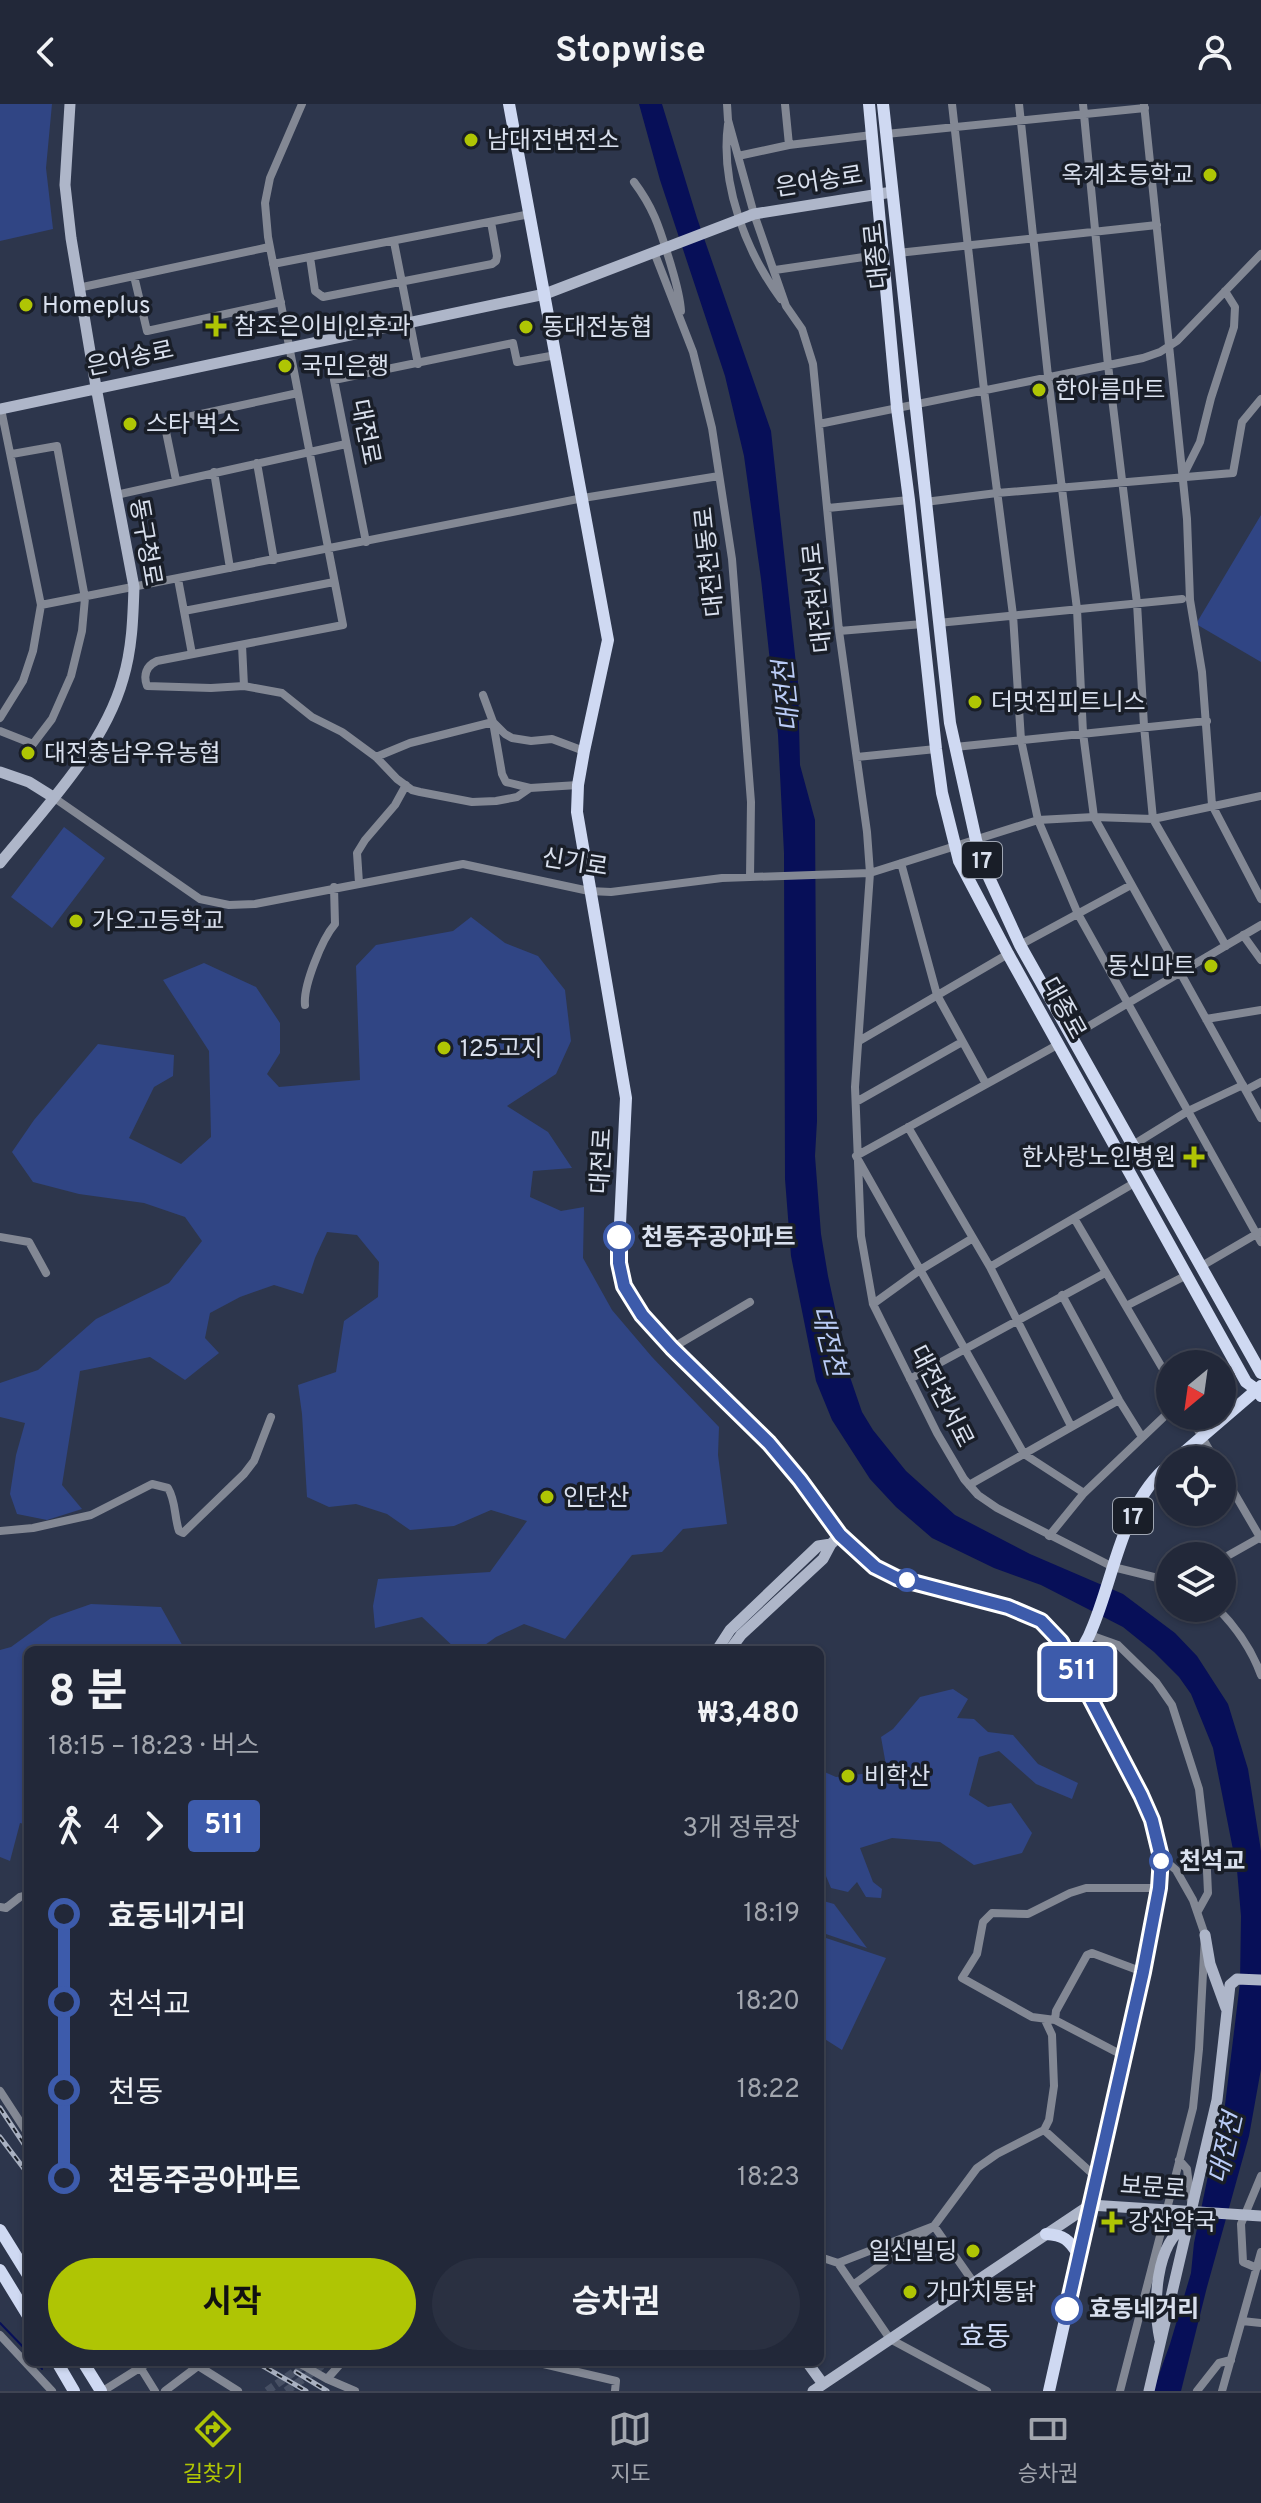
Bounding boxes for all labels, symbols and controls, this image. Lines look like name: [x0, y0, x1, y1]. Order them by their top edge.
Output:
text: Stopwise: [555, 29, 706, 75]
icon: back: [24, 30, 68, 74]
icon: person: [1193, 30, 1237, 74]
place label: 남대전변전소: [487, 127, 619, 157]
marker: 남대전변전소: [462, 131, 480, 149]
street label: 은어송로: [773, 161, 865, 205]
place label: 옥계초등학교: [1062, 162, 1194, 192]
marker: 옥계초등학교: [1201, 166, 1219, 184]
street label: 대종로: [860, 221, 896, 290]
place label: Homeplus: [42, 292, 151, 322]
marker: Homeplus: [17, 296, 35, 314]
place label: 참조은이비인후과: [234, 313, 411, 343]
place label: 동대전농협: [542, 314, 652, 344]
marker: 참조은이비인후과: [205, 315, 227, 337]
marker: 동대전농협: [517, 318, 535, 336]
street label: 은어송로: [84, 336, 177, 384]
place label: 국민은행: [301, 353, 389, 383]
marker: 국민은행: [276, 357, 294, 375]
place label: 한아름마트: [1055, 377, 1165, 407]
marker: 한아름마트: [1030, 381, 1048, 399]
street label: 대전로: [343, 397, 385, 468]
place label: 스타 벅스: [146, 411, 240, 441]
marker: 스타 벅스: [121, 415, 139, 433]
street label: 동구청로: [122, 496, 166, 588]
street label: 대전천동로: [690, 505, 732, 618]
street label: 대전천서로: [798, 541, 840, 654]
water label: 대전천: [768, 655, 809, 733]
place label: 더멋짐피트니스: [991, 689, 1146, 719]
marker: 더멋짐피트니스: [966, 693, 984, 711]
place label: 대전충남우유농협: [44, 740, 221, 770]
marker: 대전충남우유농협: [19, 744, 37, 762]
road number: 17: [962, 842, 1002, 878]
street label: 신기로: [540, 844, 610, 884]
place label: 가오고등학교: [92, 908, 224, 938]
marker: 가오고등학교: [67, 912, 85, 930]
place label: 동신마트: [1107, 953, 1195, 983]
marker: 동신마트: [1202, 957, 1220, 975]
street label: 대종로: [1033, 973, 1091, 1045]
place label: 125고지: [460, 1035, 543, 1065]
marker: 125고지: [435, 1039, 453, 1057]
street label: 대전로: [586, 1127, 620, 1195]
place label: 한사랑노인병원: [1021, 1144, 1176, 1174]
marker: 한사랑노인병원: [1183, 1146, 1205, 1168]
marker: 천동주공아파트: [604, 1222, 634, 1252]
place label: 천동주공아파트: [641, 1224, 796, 1254]
water label: 대전천: [802, 1303, 852, 1383]
street label: 대전천서로: [902, 1341, 979, 1453]
north arrow: [1156, 1350, 1236, 1430]
map controls: [1156, 1350, 1236, 1622]
button: locate: [1156, 1446, 1236, 1526]
place label: 인단산: [563, 1484, 629, 1514]
marker: 인단산: [538, 1488, 556, 1506]
road number: 17: [1113, 1498, 1153, 1534]
button: layers: [1156, 1542, 1236, 1622]
unlabelled marker: [896, 1569, 918, 1591]
line badge: 511: [1031, 1646, 1123, 1698]
text: 511: [1057, 1654, 1097, 1690]
text: 8 분: [48, 1666, 127, 1722]
text: ₩3,480: [698, 1696, 800, 1733]
text: 18:15 – 18:23 · 버스: [48, 1731, 260, 1764]
place label: 비학산: [864, 1763, 930, 1793]
marker: 비학산: [839, 1767, 857, 1785]
icon: walk: [48, 1804, 92, 1848]
icon: forward: [132, 1804, 176, 1848]
text: 511: [204, 1808, 244, 1844]
text: 4: [104, 1810, 120, 1843]
text: 3개 정류장: [683, 1813, 800, 1846]
place label: 천석교: [1179, 1848, 1245, 1878]
marker: 천석교: [1150, 1850, 1172, 1872]
text: 18:19: [743, 1898, 800, 1931]
text: 효동네거리: [108, 1900, 246, 1937]
text: 18:20: [736, 1986, 800, 2019]
text: 천석교: [108, 1988, 191, 2025]
text: 18:22: [737, 2074, 800, 2107]
text: 천동: [108, 2076, 163, 2113]
water label: 대전천: [1203, 2107, 1252, 2187]
text: 18:23: [737, 2162, 800, 2195]
text: 천동주공아파트: [108, 2164, 301, 2201]
street label: 보문로: [1119, 2172, 1187, 2206]
place label: 강산약국: [1128, 2209, 1216, 2239]
marker: 강산약국: [1103, 2213, 1121, 2231]
place label: 일신빌딩: [869, 2238, 957, 2268]
marker: 일신빌딩: [964, 2242, 982, 2260]
button: 시작: [48, 2258, 416, 2350]
button: 승차권: [432, 2258, 800, 2350]
place label: 가마치통닭: [926, 2279, 1036, 2309]
marker: 가마치통닭: [901, 2283, 919, 2301]
marker: 효동네거리: [1052, 2294, 1082, 2324]
place label: 효동네거리: [1089, 2296, 1199, 2326]
district label: 효동: [959, 2321, 1011, 2357]
tab: 길찾기: [183, 2407, 243, 2489]
tab: 지도: [608, 2407, 652, 2489]
tab: 승차권: [1018, 2407, 1078, 2489]

